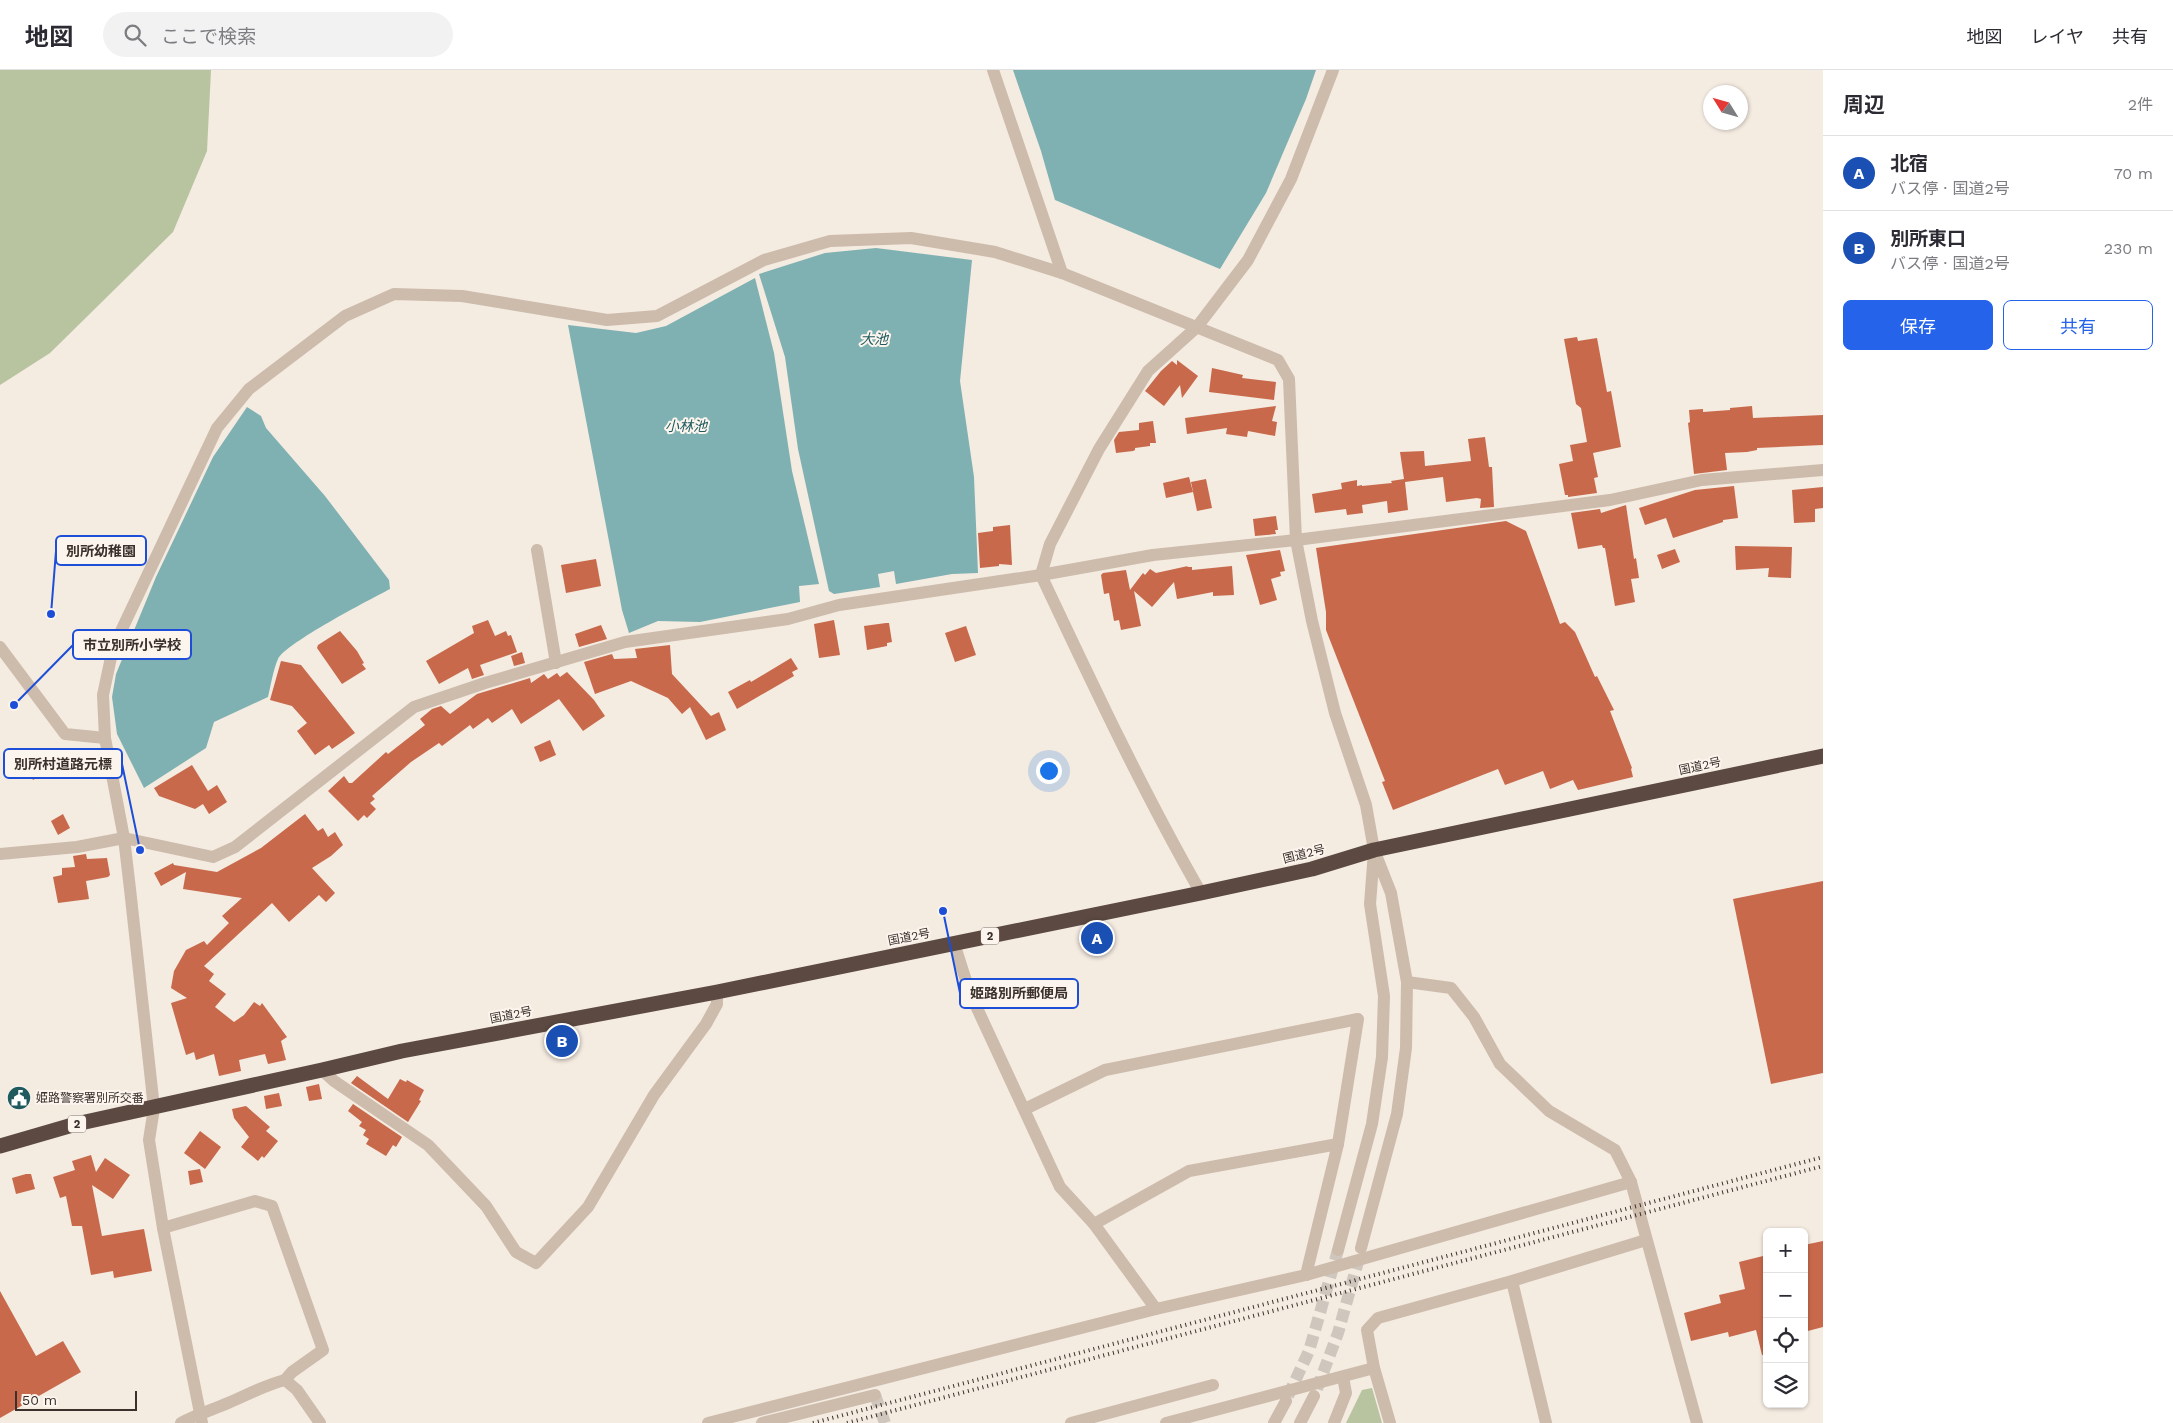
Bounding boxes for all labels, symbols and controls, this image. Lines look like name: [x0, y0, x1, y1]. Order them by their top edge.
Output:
search box: [103, 12, 453, 57]
icon: search: [121, 21, 149, 49]
text: 地図: [25, 23, 73, 51]
text: ここで検索: [161, 25, 256, 48]
text: 地図: [1967, 26, 2003, 47]
text: レイヤ: [2031, 26, 2084, 47]
text: 共有: [2112, 26, 2148, 47]
north arrow: [1703, 85, 1748, 130]
text: 周辺: [1843, 92, 1885, 117]
text: 2件: [2128, 95, 2153, 114]
text: 北宿: [1890, 152, 1928, 175]
text: A: [1854, 164, 1864, 183]
text: 70 m: [2114, 164, 2153, 183]
text: バス停 · 国道2号: [1890, 179, 2010, 198]
text: 別所東口: [1890, 227, 1966, 250]
text: B: [1854, 239, 1864, 258]
text: 230 m: [2104, 239, 2153, 258]
text: バス停 · 国道2号: [1890, 254, 2010, 273]
button: 保存: [1843, 300, 1993, 350]
button: 共有: [2003, 300, 2153, 350]
water label: 大池: [860, 331, 890, 347]
water label: 小林池: [665, 418, 709, 434]
callout: 別所幼稚園: [56, 536, 146, 565]
text: 別所幼稚園: [66, 543, 136, 559]
callout: 市立別所小学校: [73, 630, 191, 659]
text: 市立別所小学校: [83, 637, 181, 653]
callout: 別所村道路元標: [4, 749, 122, 778]
street label: 国道2号: [1678, 755, 1722, 777]
text: 別所村道路元標: [14, 756, 112, 772]
your location: [1036, 758, 1062, 784]
street label: 国道2号: [1281, 842, 1327, 866]
pin: A: [1081, 919, 1113, 957]
street label: 国道2号: [887, 926, 931, 948]
road number: 2: [981, 928, 999, 944]
callout: 姫路別所郵便局: [960, 979, 1078, 1008]
text: 姫路別所郵便局: [970, 985, 1068, 1001]
street label: 国道2号: [489, 1004, 533, 1026]
pin: B: [546, 1022, 578, 1060]
public building icon: 姫路警察署別所交番: [6, 1085, 32, 1111]
place label: 姫路警察署別所交番: [36, 1091, 144, 1105]
road number: 2: [68, 1116, 86, 1132]
map controls: [1763, 1228, 1808, 1408]
button: +: [1763, 1228, 1808, 1273]
button: −: [1763, 1273, 1808, 1318]
button: locate: [1763, 1318, 1808, 1363]
button: layers: [1763, 1363, 1808, 1408]
scale bar: [15, 1388, 138, 1411]
text: 50 m: [22, 1392, 57, 1408]

